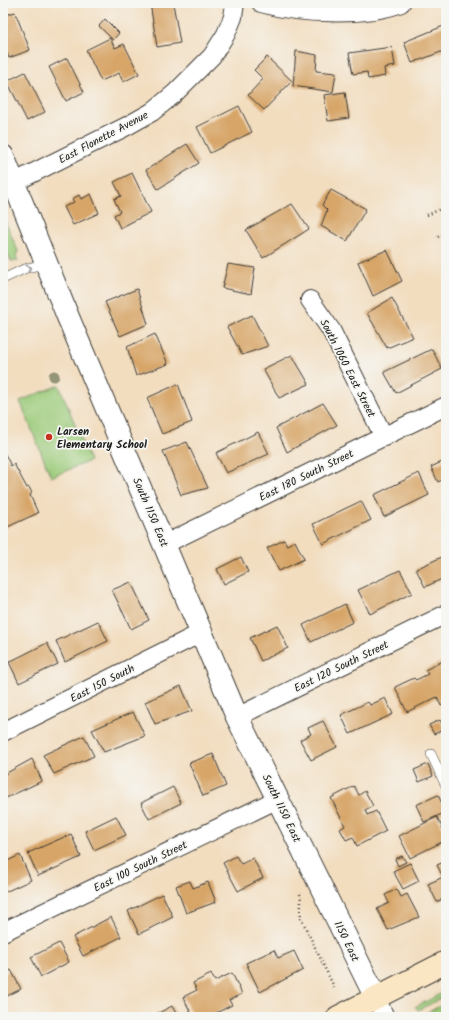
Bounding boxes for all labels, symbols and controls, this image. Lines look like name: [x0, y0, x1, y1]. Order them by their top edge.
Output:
street label: East Flonette Avenue: [55, 107, 152, 169]
one-way arrow: [25, 264, 32, 273]
street label: South 1060 East Street: [314, 316, 380, 422]
place label: Larsen Elementary School: [57, 423, 147, 454]
marker: Larsen Elementary School: [44, 432, 54, 442]
street label: East 180 South Street: [256, 445, 358, 507]
street label: South 1150 East: [127, 475, 173, 551]
street label: East 120 South Street: [291, 636, 392, 698]
street label: East 150 South: [67, 660, 138, 708]
street label: South 1150 East: [257, 771, 306, 846]
street label: East 100 South Street: [90, 836, 191, 897]
street label: 1150 East: [329, 918, 364, 965]

